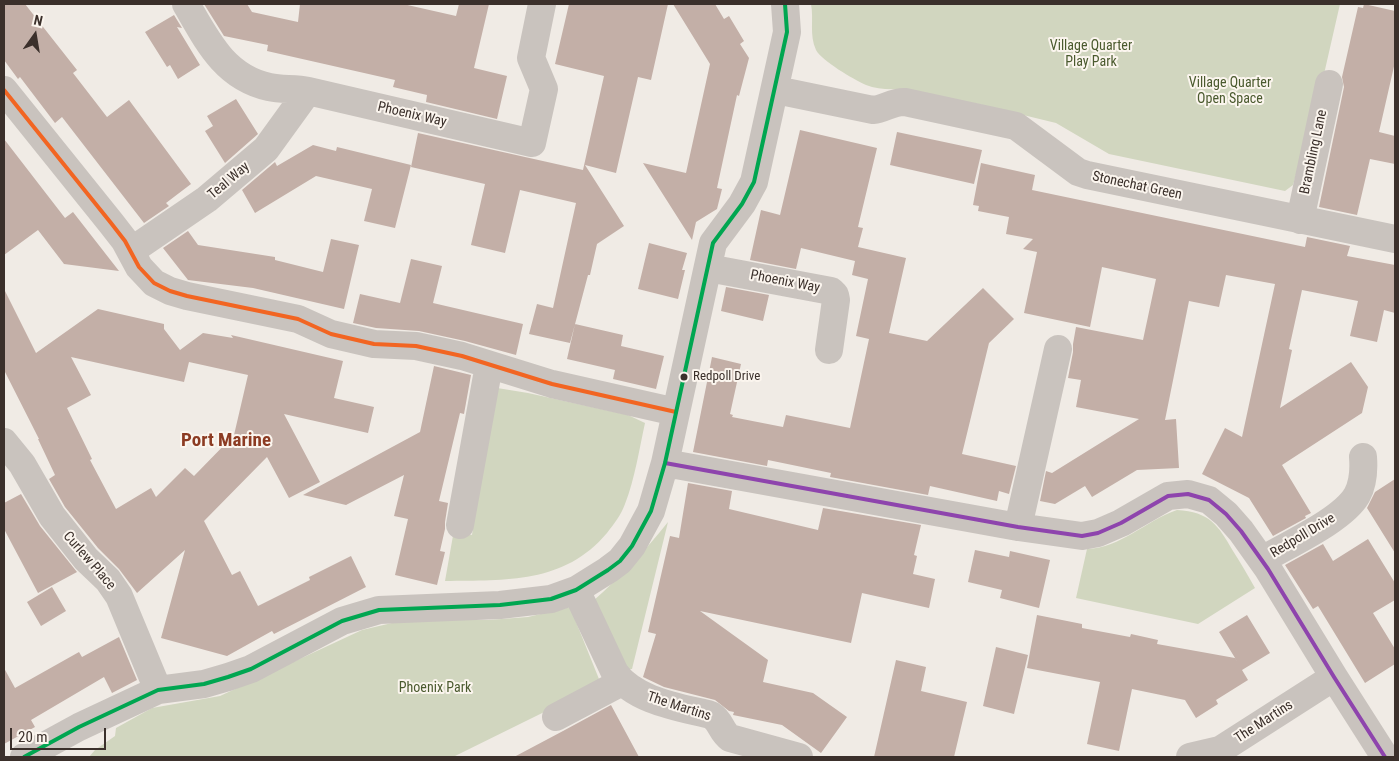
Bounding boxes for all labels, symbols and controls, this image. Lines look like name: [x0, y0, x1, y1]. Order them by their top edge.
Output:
north arrow: [10, 10, 60, 60]
text: N: [32, 12, 44, 29]
park label: Village Quarter Play Park: [1050, 38, 1132, 70]
park label: Village Quarter Open Space: [1189, 75, 1271, 108]
street label: Phoenix Way: [376, 99, 448, 131]
street label: Brambling Lane: [1297, 108, 1331, 196]
street label: Teal Way: [205, 159, 253, 203]
street label: Stonechat Green: [1091, 168, 1183, 204]
street label: Phoenix Way: [749, 267, 821, 297]
place label: Redpoll Drive: [693, 369, 760, 385]
marker: Redpoll Drive: [679, 372, 689, 382]
district label: Port Marine: [181, 430, 271, 452]
street label: Redpoll Drive: [1268, 510, 1338, 562]
street label: Curlew Place: [59, 528, 119, 594]
park label: Phoenix Park: [399, 680, 471, 696]
street label: The Martins: [645, 689, 713, 725]
street label: The Martins: [1232, 697, 1296, 747]
scale bar: [12, 718, 109, 750]
text: 20 m: [18, 728, 48, 746]

